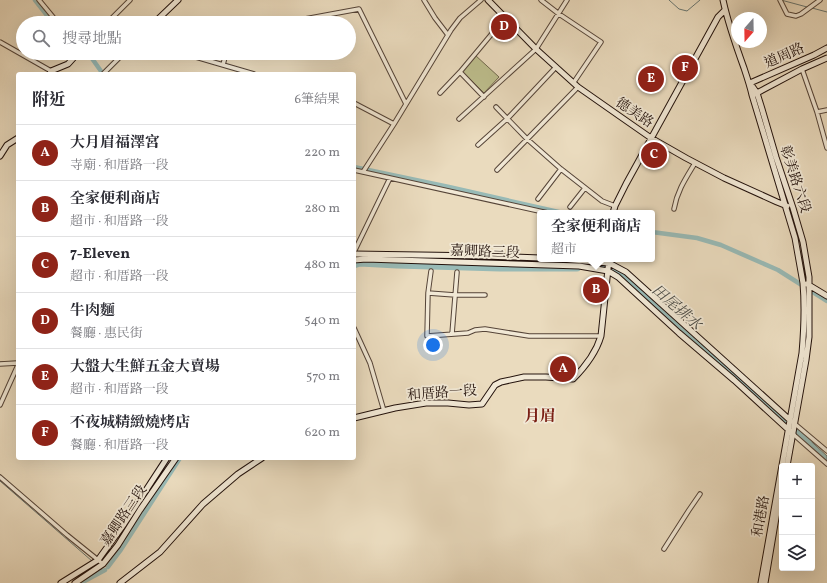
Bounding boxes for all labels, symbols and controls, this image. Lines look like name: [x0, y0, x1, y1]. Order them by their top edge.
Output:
pin: D: [491, 12, 517, 42]
north arrow: [731, 12, 767, 48]
search box: [16, 16, 356, 60]
icon: search: [30, 27, 52, 49]
text: 搜尋地點: [62, 29, 122, 50]
street label: 道周路: [762, 39, 808, 74]
pin: F: [672, 53, 698, 83]
pin: E: [638, 64, 664, 94]
text: 附近: [32, 89, 66, 112]
text: 6筆結果: [294, 91, 340, 109]
street label: 德美路: [611, 94, 657, 133]
text: 大月眉福澤宮: [70, 133, 160, 154]
pin: C: [641, 140, 667, 170]
street label: 彰美路六段: [775, 143, 814, 216]
text: A: [40, 144, 50, 162]
text: 220 m: [304, 144, 340, 162]
text: 寺廟 · 和厝路一段: [70, 157, 169, 175]
text: 全家便利商店: [70, 189, 160, 210]
text: B: [41, 200, 49, 218]
text: 280 m: [304, 200, 340, 218]
popup: [537, 210, 655, 262]
text: 超市 · 和厝路一段: [70, 213, 169, 231]
text: 全家便利商店: [551, 217, 641, 238]
text: 超市: [551, 241, 577, 259]
street label: 嘉卿路三段: [450, 242, 520, 263]
text: 7-Eleven: [70, 244, 130, 265]
text: C: [41, 256, 49, 274]
text: 480 m: [304, 256, 340, 274]
text: 超市 · 和厝路一段: [70, 268, 169, 286]
pin: B: [583, 275, 609, 305]
water label: 田尾排水: [646, 281, 707, 337]
text: 牛肉麵: [70, 301, 115, 322]
text: D: [40, 312, 50, 330]
text: 540 m: [304, 312, 340, 330]
text: 餐廳 · 惠民街: [70, 325, 143, 343]
your location: [423, 335, 443, 355]
pin: A: [550, 354, 576, 384]
text: 大盤大生鮮五金大賣場: [70, 357, 220, 378]
text: E: [41, 368, 49, 386]
text: 570 m: [306, 368, 340, 386]
text: 超市 · 和厝路一段: [70, 381, 169, 399]
street label: 和厝路一段: [407, 382, 478, 405]
district label: 月眉: [524, 406, 556, 428]
text: 不夜城精緻燒烤店: [70, 413, 190, 434]
text: F: [41, 424, 49, 442]
text: 620 m: [305, 424, 340, 442]
text: 餐廳 · 和厝路一段: [70, 437, 169, 455]
map controls: [779, 463, 815, 571]
button: +: [779, 463, 815, 499]
street label: 嘉卿路三段: [97, 482, 152, 550]
street label: 和港路: [748, 494, 774, 539]
button: −: [779, 499, 815, 535]
button: layers: [779, 535, 815, 571]

